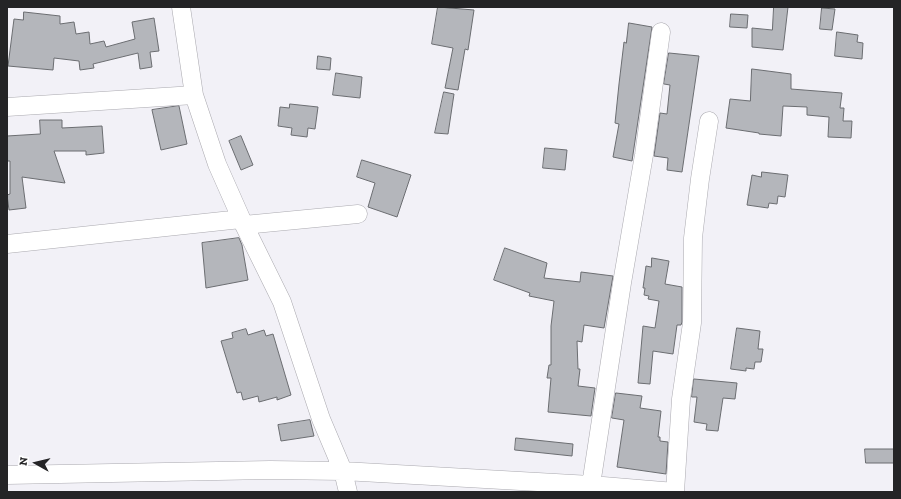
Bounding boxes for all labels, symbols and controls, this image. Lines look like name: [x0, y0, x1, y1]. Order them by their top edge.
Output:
north arrow: [16, 443, 56, 483]
text: N: [17, 456, 31, 466]

